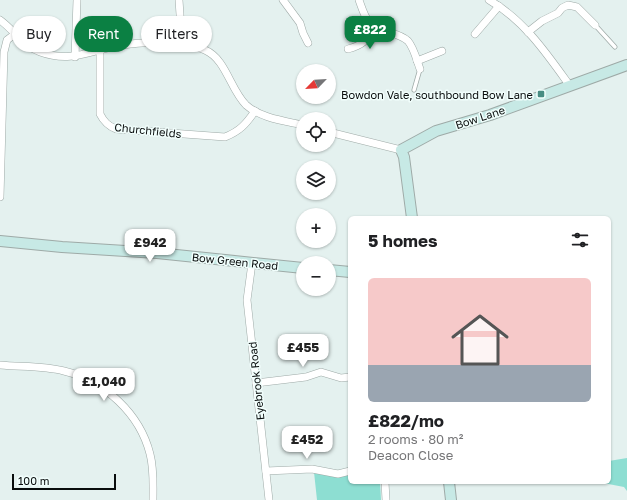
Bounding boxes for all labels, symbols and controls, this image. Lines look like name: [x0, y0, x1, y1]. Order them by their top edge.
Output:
chip: Buy: [12, 16, 66, 52]
chip: Rent: [74, 16, 133, 52]
chip: Filters: [141, 16, 212, 52]
pin: £822: [346, 16, 394, 50]
text: £822: [354, 21, 386, 37]
north arrow: [296, 64, 336, 104]
map controls: [296, 64, 336, 296]
place label: Bowdon Vale, southbound Bow Lane: [341, 88, 533, 101]
marker: Bowdon Vale, southbound Bow Lane: [536, 89, 546, 99]
street label: Bow Lane: [454, 103, 506, 131]
button: locate: [296, 112, 336, 152]
street label: Churchfields: [114, 120, 182, 140]
button: layers: [296, 160, 336, 200]
button: +: [296, 208, 336, 248]
pin: £942: [126, 229, 174, 263]
icon: filters: [569, 229, 591, 251]
text: 5 homes: [368, 230, 438, 251]
text: £942: [134, 234, 166, 250]
street label: Bow Green Road: [191, 250, 279, 272]
button: −: [296, 256, 336, 296]
icon: home: [444, 304, 516, 376]
pin: £455: [279, 334, 327, 368]
text: £455: [287, 339, 319, 355]
street label: Eyebrook Road: [245, 341, 267, 421]
pin: £1,040: [71, 368, 137, 402]
text: £1,040: [82, 373, 126, 389]
text: £822/mo: [368, 410, 444, 431]
pin: £452: [283, 426, 331, 460]
text: £452: [291, 431, 323, 447]
text: 2 rooms · 80 m²: [368, 431, 464, 447]
text: Deacon Close: [368, 447, 453, 463]
scale bar: [12, 472, 116, 491]
text: 100 m: [18, 474, 49, 487]

